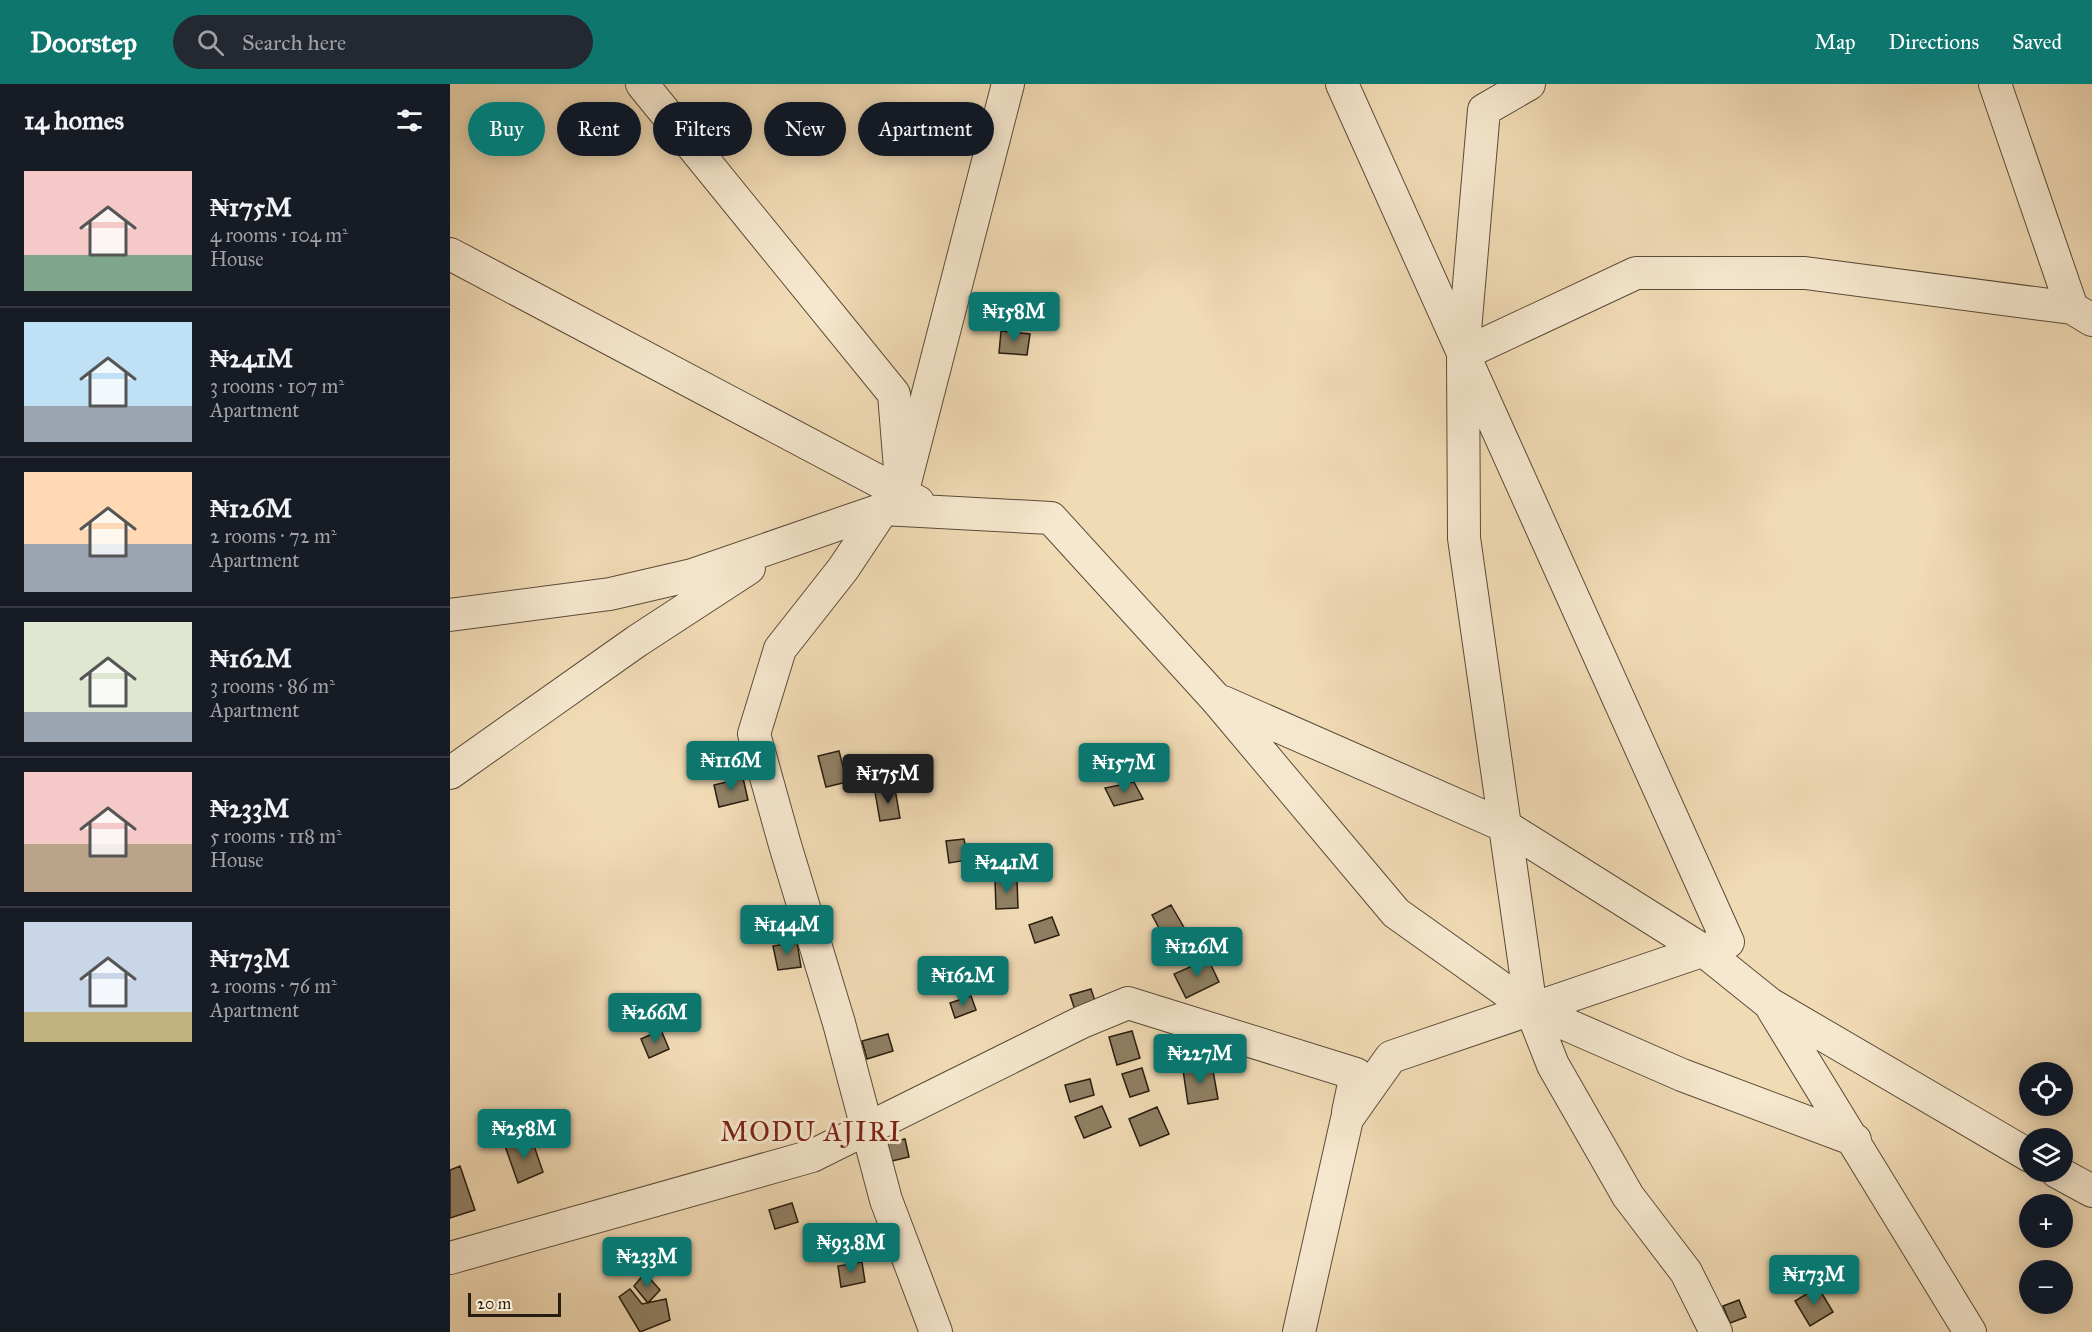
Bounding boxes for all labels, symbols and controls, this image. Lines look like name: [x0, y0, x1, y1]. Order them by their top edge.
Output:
search box: [173, 15, 593, 69]
text: Doorstep: [30, 25, 137, 60]
icon: search: [194, 26, 227, 59]
text: Search here: [242, 29, 346, 56]
text: Map: [1815, 29, 1856, 55]
text: Directions: [1889, 29, 1979, 55]
text: Saved: [2012, 29, 2062, 55]
chip: Buy: [468, 102, 545, 156]
chip: Rent: [557, 102, 641, 156]
chip: Filters: [653, 102, 752, 156]
chip: New: [764, 102, 846, 156]
chip: Apartment: [858, 102, 994, 156]
text: 14 homes: [24, 104, 124, 136]
icon: filters: [393, 104, 426, 137]
text: ₦175M: [210, 191, 292, 223]
icon: home: [72, 195, 144, 267]
text: 4 rooms · 104 m²: [210, 223, 348, 247]
text: House: [210, 247, 264, 271]
pin: ₦158M: [972, 292, 1056, 343]
text: ₦158M: [983, 299, 1045, 323]
text: ₦241M: [210, 342, 293, 374]
icon: home: [72, 346, 144, 418]
text: 3 rooms · 107 m²: [210, 374, 344, 398]
text: Apartment: [210, 398, 299, 422]
text: ₦126M: [210, 492, 292, 524]
icon: home: [72, 496, 144, 568]
text: 2 rooms · 72 m²: [210, 524, 337, 548]
text: Apartment: [210, 548, 299, 572]
text: ₦162M: [210, 642, 292, 674]
icon: home: [72, 646, 144, 718]
text: 3 rooms · 86 m²: [210, 674, 335, 698]
text: Apartment: [210, 698, 299, 722]
pin: ₦116M: [689, 741, 773, 792]
pin: ₦157M: [1082, 743, 1166, 794]
text: ₦116M: [700, 748, 762, 772]
text: ₦157M: [1093, 750, 1155, 774]
pin: ₦175M: [846, 754, 930, 805]
text: ₦175M: [857, 761, 919, 785]
text: ₦233M: [210, 792, 289, 824]
icon: home: [72, 796, 144, 868]
text: 5 rooms · 118 m²: [210, 824, 342, 848]
pin: ₦241M: [965, 843, 1049, 894]
text: House: [210, 848, 264, 872]
text: ₦241M: [975, 850, 1039, 874]
pin: ₦144M: [745, 905, 829, 956]
text: ₦144M: [754, 912, 820, 936]
pin: ₦126M: [1155, 927, 1239, 978]
text: ₦126M: [1165, 934, 1229, 958]
text: ₦173M: [210, 942, 290, 974]
icon: home: [72, 946, 144, 1018]
pin: ₦162M: [921, 956, 1005, 1007]
text: ₦162M: [931, 963, 995, 987]
text: 2 rooms · 76 m²: [210, 974, 337, 998]
pin: ₦266M: [613, 993, 697, 1044]
text: Apartment: [210, 998, 299, 1022]
text: ₦266M: [622, 1000, 688, 1024]
pin: ₦227M: [1158, 1034, 1242, 1085]
text: ₦227M: [1168, 1041, 1232, 1065]
map controls: [2019, 1062, 2073, 1314]
button: locate: [2019, 1062, 2073, 1116]
pin: ₦258M: [482, 1109, 566, 1160]
district label: MODU AJIRI: [720, 1115, 902, 1148]
text: ₦258M: [492, 1116, 556, 1140]
button: layers: [2019, 1128, 2073, 1182]
button: +: [2019, 1194, 2073, 1248]
pin: ₦93.8M: [802, 1223, 900, 1274]
text: ₦93.8M: [817, 1230, 885, 1254]
pin: ₦233M: [605, 1237, 689, 1288]
text: ₦233M: [617, 1244, 677, 1268]
pin: ₦173M: [1772, 1255, 1856, 1306]
button: −: [2019, 1260, 2073, 1314]
text: ₦173M: [1783, 1262, 1845, 1286]
scale bar: [468, 1290, 561, 1318]
text: 20 m: [477, 1294, 511, 1313]

